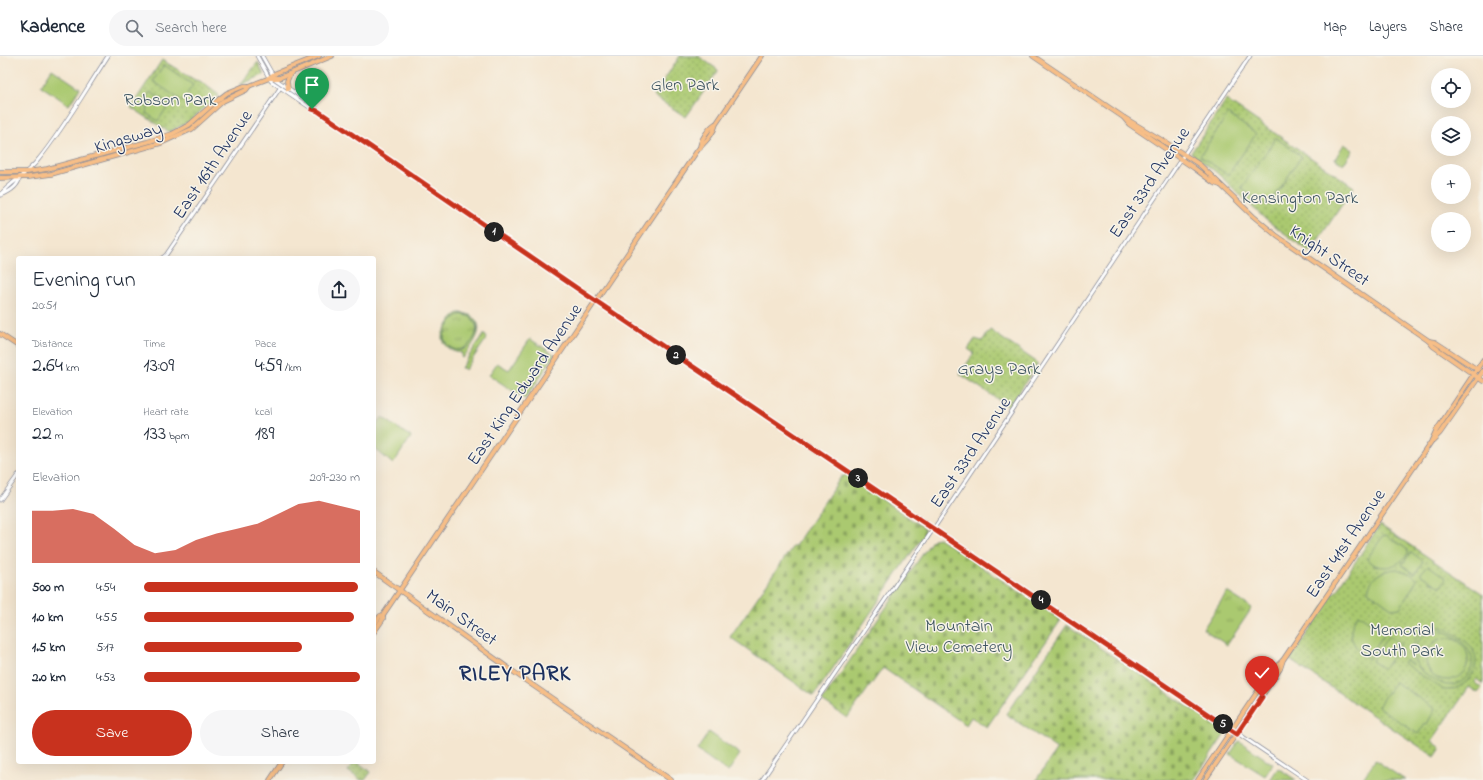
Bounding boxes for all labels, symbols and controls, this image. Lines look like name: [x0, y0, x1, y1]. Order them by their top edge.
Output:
search box: [109, 10, 389, 46]
text: Kadence: [20, 14, 85, 41]
icon: search: [123, 17, 145, 39]
text: Search here: [155, 17, 227, 39]
text: Map: [1323, 17, 1347, 38]
text: Layers: [1369, 17, 1407, 38]
text: Share: [1429, 17, 1463, 38]
pin: [295, 68, 329, 109]
map controls: [1431, 68, 1471, 252]
button: locate: [1431, 68, 1471, 108]
park label: Glen Park: [651, 73, 719, 99]
icon: arrive: [301, 74, 323, 96]
park label: Robson Park: [124, 88, 216, 114]
street label: East 16th Avenue: [167, 104, 260, 225]
street label: Kingsway: [91, 116, 166, 162]
button: layers: [1431, 116, 1471, 156]
street label: East 33rd Avenue: [1104, 122, 1198, 244]
button: +: [1431, 164, 1471, 204]
park label: Kensington Park: [1242, 186, 1358, 213]
button: −: [1431, 212, 1471, 252]
street label: Knight Street: [1283, 219, 1374, 295]
pin: 1: [484, 222, 504, 242]
text: 1: [492, 224, 496, 240]
text: Evening run: [32, 265, 136, 297]
button: share: [318, 269, 360, 311]
text: 20:51: [32, 296, 57, 315]
street label: East King Edward Avenue: [462, 298, 591, 472]
text: Distance: [32, 336, 73, 352]
text: Time: [143, 336, 165, 352]
text: Pace: [255, 336, 276, 352]
pin: 2: [666, 345, 686, 365]
text: 2: [673, 347, 679, 363]
text: 2.64: [32, 352, 63, 381]
text: 13:09: [143, 352, 174, 381]
text: 4:59: [255, 352, 282, 381]
park label: Grays Park: [958, 357, 1040, 383]
text: km: [63, 360, 79, 376]
text: /km: [282, 360, 302, 376]
street label: East 33rd Avenue: [925, 392, 1019, 514]
text: Elevation: [32, 404, 72, 420]
text: Heart rate: [143, 404, 188, 420]
text: kcal: [255, 404, 272, 420]
text: 22: [32, 420, 52, 449]
text: 133: [143, 420, 166, 449]
text: 189: [255, 420, 275, 449]
text: m: [52, 428, 63, 444]
text: bpm: [166, 428, 189, 444]
text: Elevation: [32, 468, 80, 487]
text: 209–230 m: [309, 468, 360, 487]
pin: 3: [848, 468, 868, 488]
text: 3: [856, 470, 860, 486]
street label: East 41st Avenue: [1300, 483, 1393, 604]
text: 500 m: [32, 578, 64, 597]
text: 4:54: [96, 578, 115, 597]
street label: Main Street: [420, 584, 502, 653]
pin: 4: [1031, 590, 1051, 610]
text: 4: [1039, 592, 1043, 608]
text: 1.0 km: [32, 608, 63, 627]
text: 4:55: [96, 608, 117, 627]
park label: Mountain View Cemetery: [905, 614, 1012, 661]
park label: Memorial South Park: [1361, 618, 1443, 665]
text: 1.5 km: [32, 638, 65, 657]
text: 5:17: [96, 638, 114, 657]
pin: [1245, 656, 1279, 697]
district label: RILEY PARK: [459, 659, 571, 691]
icon: check: [1251, 662, 1273, 684]
text: 2.0 km: [32, 668, 66, 687]
text: 4:53: [96, 668, 115, 687]
button: Save: [32, 710, 192, 756]
button: Share: [200, 710, 360, 756]
pin: 5: [1213, 714, 1233, 734]
text: 5: [1220, 716, 1226, 732]

